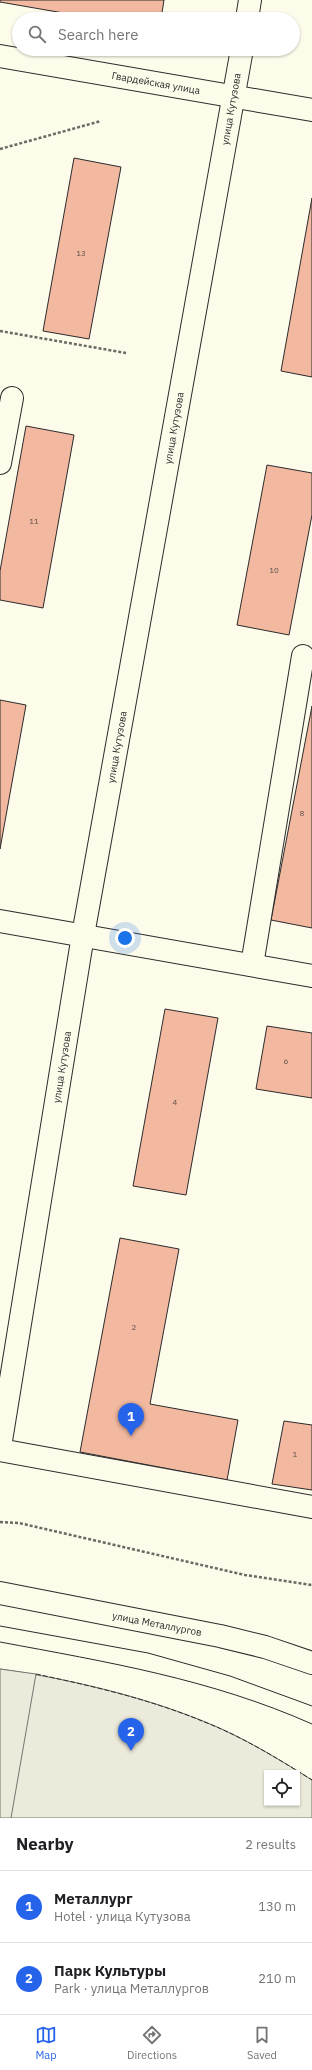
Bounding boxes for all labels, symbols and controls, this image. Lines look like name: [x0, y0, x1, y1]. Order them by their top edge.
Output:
search box: [12, 12, 300, 56]
icon: search: [26, 23, 48, 45]
text: Search here: [58, 25, 138, 44]
street label: Гвардейская улица: [111, 69, 202, 97]
street label: улица Кутузова: [218, 71, 244, 146]
house number: 13: [76, 248, 86, 258]
street label: улица Кутузова: [161, 390, 187, 465]
house number: 11: [29, 516, 39, 526]
house number: 10: [269, 565, 279, 575]
street label: улица Кутузова: [104, 709, 130, 784]
house number: 8: [300, 808, 305, 818]
your location: [115, 928, 135, 948]
street label: улица Кутузова: [50, 1029, 74, 1104]
house number: 6: [284, 1056, 289, 1066]
house number: 4: [173, 1097, 178, 1107]
house number: 2: [132, 1322, 137, 1332]
pin: 1: [118, 1403, 144, 1436]
house number: 1: [293, 1449, 298, 1459]
street label: улица Металлургов: [111, 1609, 203, 1639]
pin: 2: [118, 1718, 144, 1751]
map controls: [264, 1770, 300, 1806]
button: locate: [264, 1770, 300, 1806]
text: Nearby: [16, 1833, 74, 1855]
text: 2 results: [245, 1836, 296, 1853]
text: Металлург: [54, 1889, 133, 1908]
text: 1: [25, 1898, 33, 1915]
text: 130 m: [258, 1898, 296, 1915]
text: Hotel · улица Кутузова: [54, 1908, 191, 1925]
text: Парк Культуры: [54, 1961, 166, 1980]
text: 2: [25, 1970, 33, 1987]
text: 210 m: [258, 1970, 296, 1987]
text: Park · улица Металлургов: [54, 1980, 209, 1997]
tab: Map: [35, 2024, 57, 2062]
tab: Directions: [127, 2024, 177, 2062]
tab: Saved: [247, 2024, 277, 2062]

